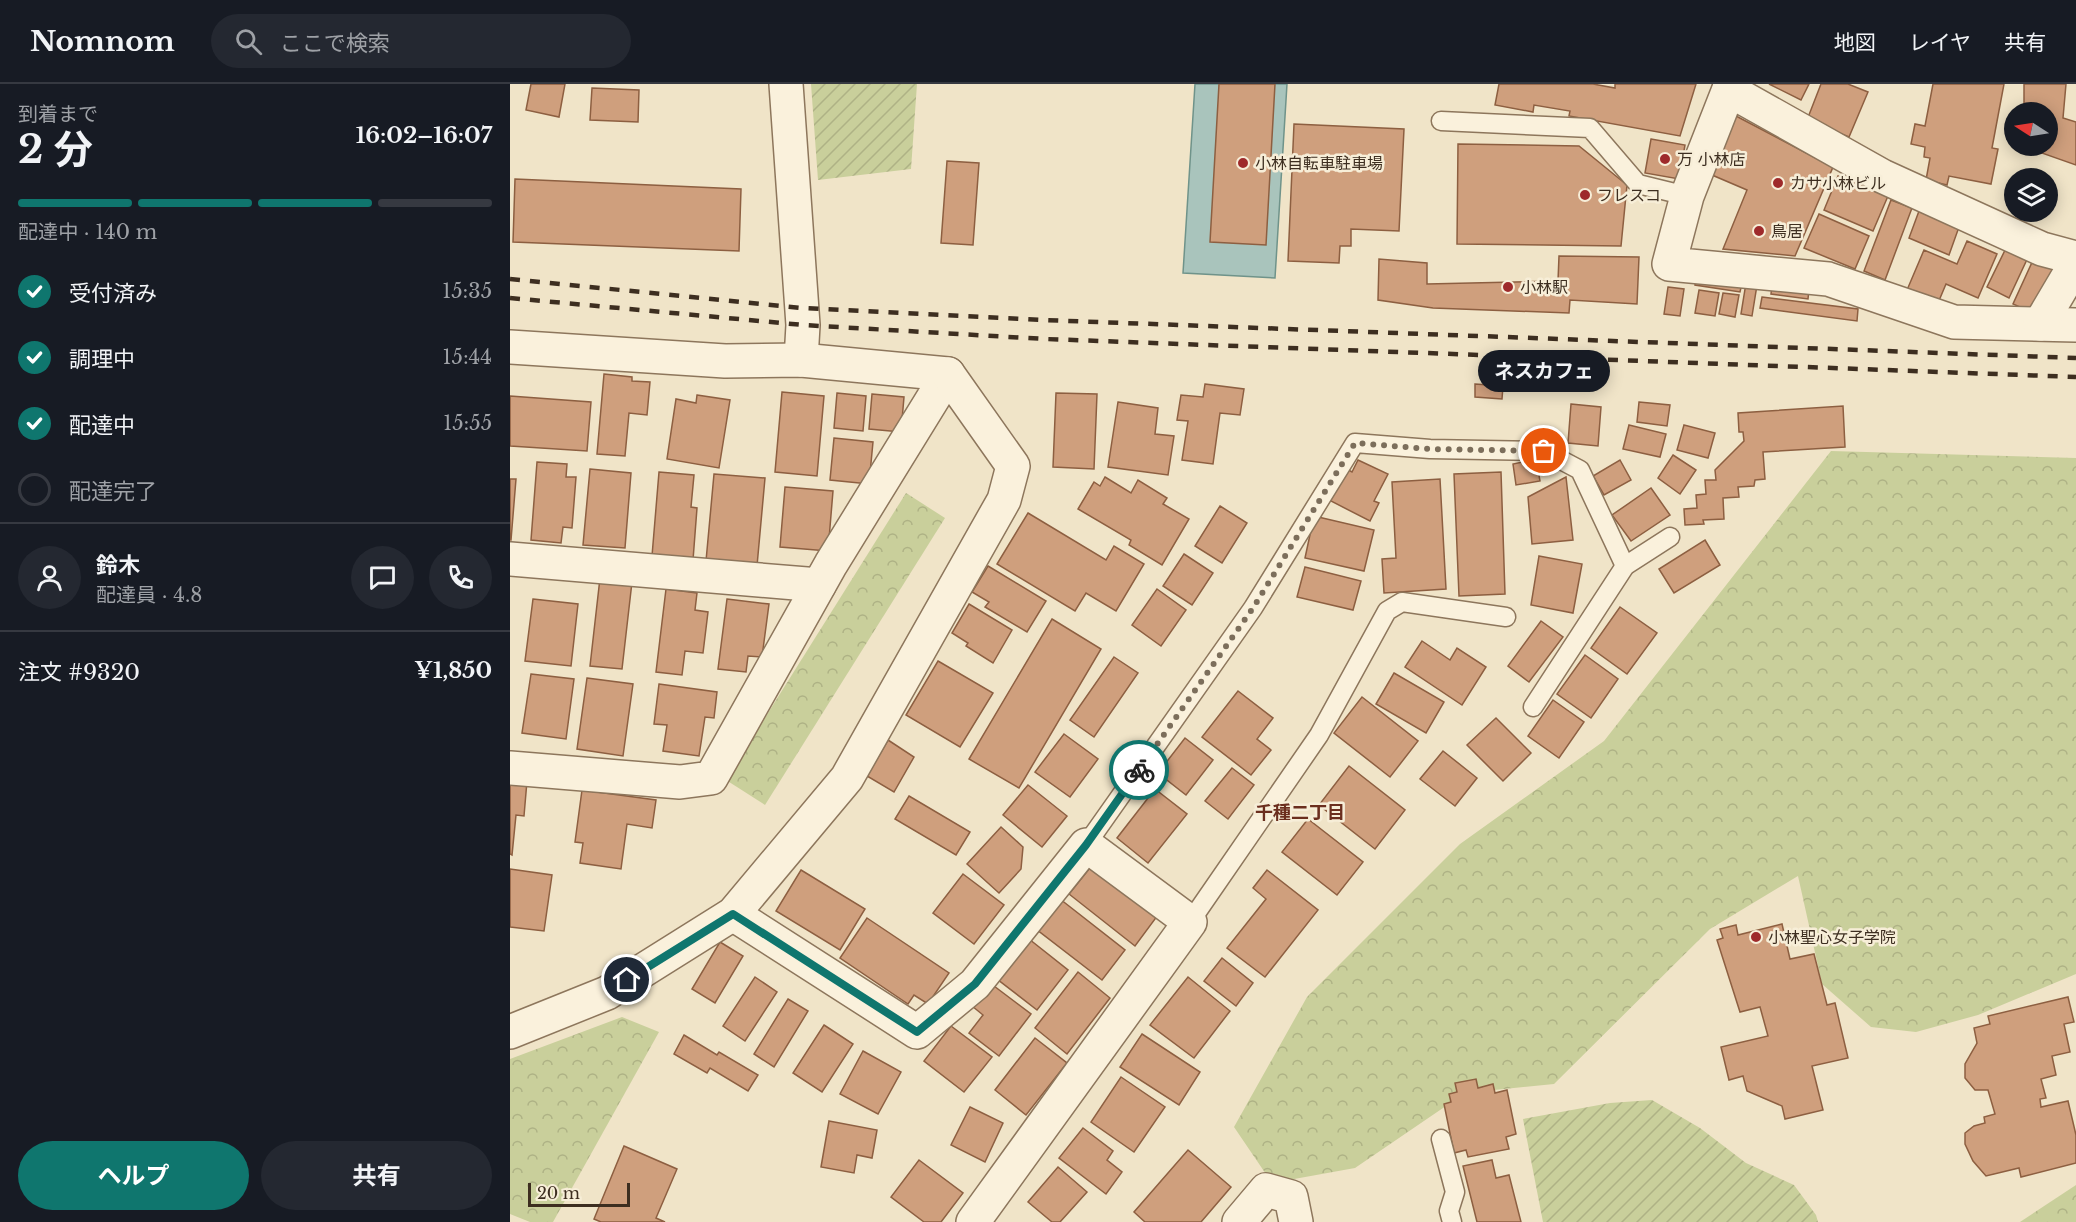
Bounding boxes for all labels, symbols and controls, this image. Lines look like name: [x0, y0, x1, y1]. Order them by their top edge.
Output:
search box: [211, 14, 631, 68]
text: Nomnom: [30, 24, 175, 59]
icon: search: [232, 25, 265, 58]
text: ここで検索: [280, 30, 390, 57]
text: 地図: [1834, 30, 1876, 56]
text: レイヤ: [1909, 30, 1971, 56]
text: 共有: [2004, 30, 2046, 56]
text: 到着まで: [18, 102, 98, 126]
north arrow: [2004, 102, 2058, 156]
map controls: [2004, 102, 2058, 222]
text: 16:02–16:07: [356, 122, 492, 149]
text: 2 分: [18, 125, 93, 174]
place label: 万 小林店: [1677, 149, 1746, 169]
marker: 万 小林店: [1658, 152, 1672, 166]
place label: 小林自転車駐車場: [1255, 153, 1383, 173]
marker: 小林自転車駐車場: [1236, 156, 1250, 170]
button: layers: [2004, 168, 2058, 222]
place label: カサ小林ビル: [1790, 173, 1886, 193]
marker: カサ小林ビル: [1771, 176, 1785, 190]
place label: フレスコ: [1597, 185, 1661, 205]
marker: フレスコ: [1578, 188, 1592, 202]
text: 配達中 · 140 m: [18, 220, 157, 244]
place label: 鳥居: [1771, 221, 1803, 241]
marker: 鳥居: [1752, 224, 1766, 238]
icon: check: [18, 275, 51, 308]
place label: 小林駅: [1520, 277, 1568, 297]
text: 15:35: [442, 279, 492, 303]
text: 受付済み: [69, 280, 157, 307]
marker: 小林駅: [1501, 280, 1515, 294]
icon: check: [18, 341, 51, 374]
text: 15:44: [443, 345, 492, 369]
text: 調理中: [69, 346, 135, 373]
callout: ネスカフェ: [1478, 349, 1610, 391]
text: ネスカフェ: [1494, 359, 1594, 383]
icon: check: [18, 407, 51, 440]
text: 15:55: [443, 411, 492, 435]
text: 配達中: [69, 412, 135, 439]
pin: [1518, 425, 1569, 476]
icon: bag: [1527, 434, 1560, 467]
text: 配達完了: [69, 478, 157, 505]
button: person: [18, 546, 81, 609]
button: chat: [351, 546, 414, 609]
button: phone: [429, 546, 492, 609]
text: 鈴木: [96, 552, 140, 579]
text: 配達員 · 4.8: [96, 583, 202, 607]
text: ¥1,850: [414, 657, 492, 684]
text: 注文 #9320: [18, 659, 140, 686]
courier: [1109, 740, 1169, 800]
icon: bike: [1123, 754, 1156, 787]
district label: 千種二丁目: [1255, 802, 1345, 824]
place label: 小林聖心女子学院: [1768, 927, 1896, 947]
marker: 小林聖心女子学院: [1749, 930, 1763, 944]
pin: [601, 954, 652, 1005]
icon: home: [610, 963, 643, 996]
button: ヘルプ: [18, 1141, 249, 1210]
button: 共有: [261, 1141, 492, 1210]
scale bar: [528, 1180, 630, 1208]
text: 20 m: [537, 1183, 580, 1203]

